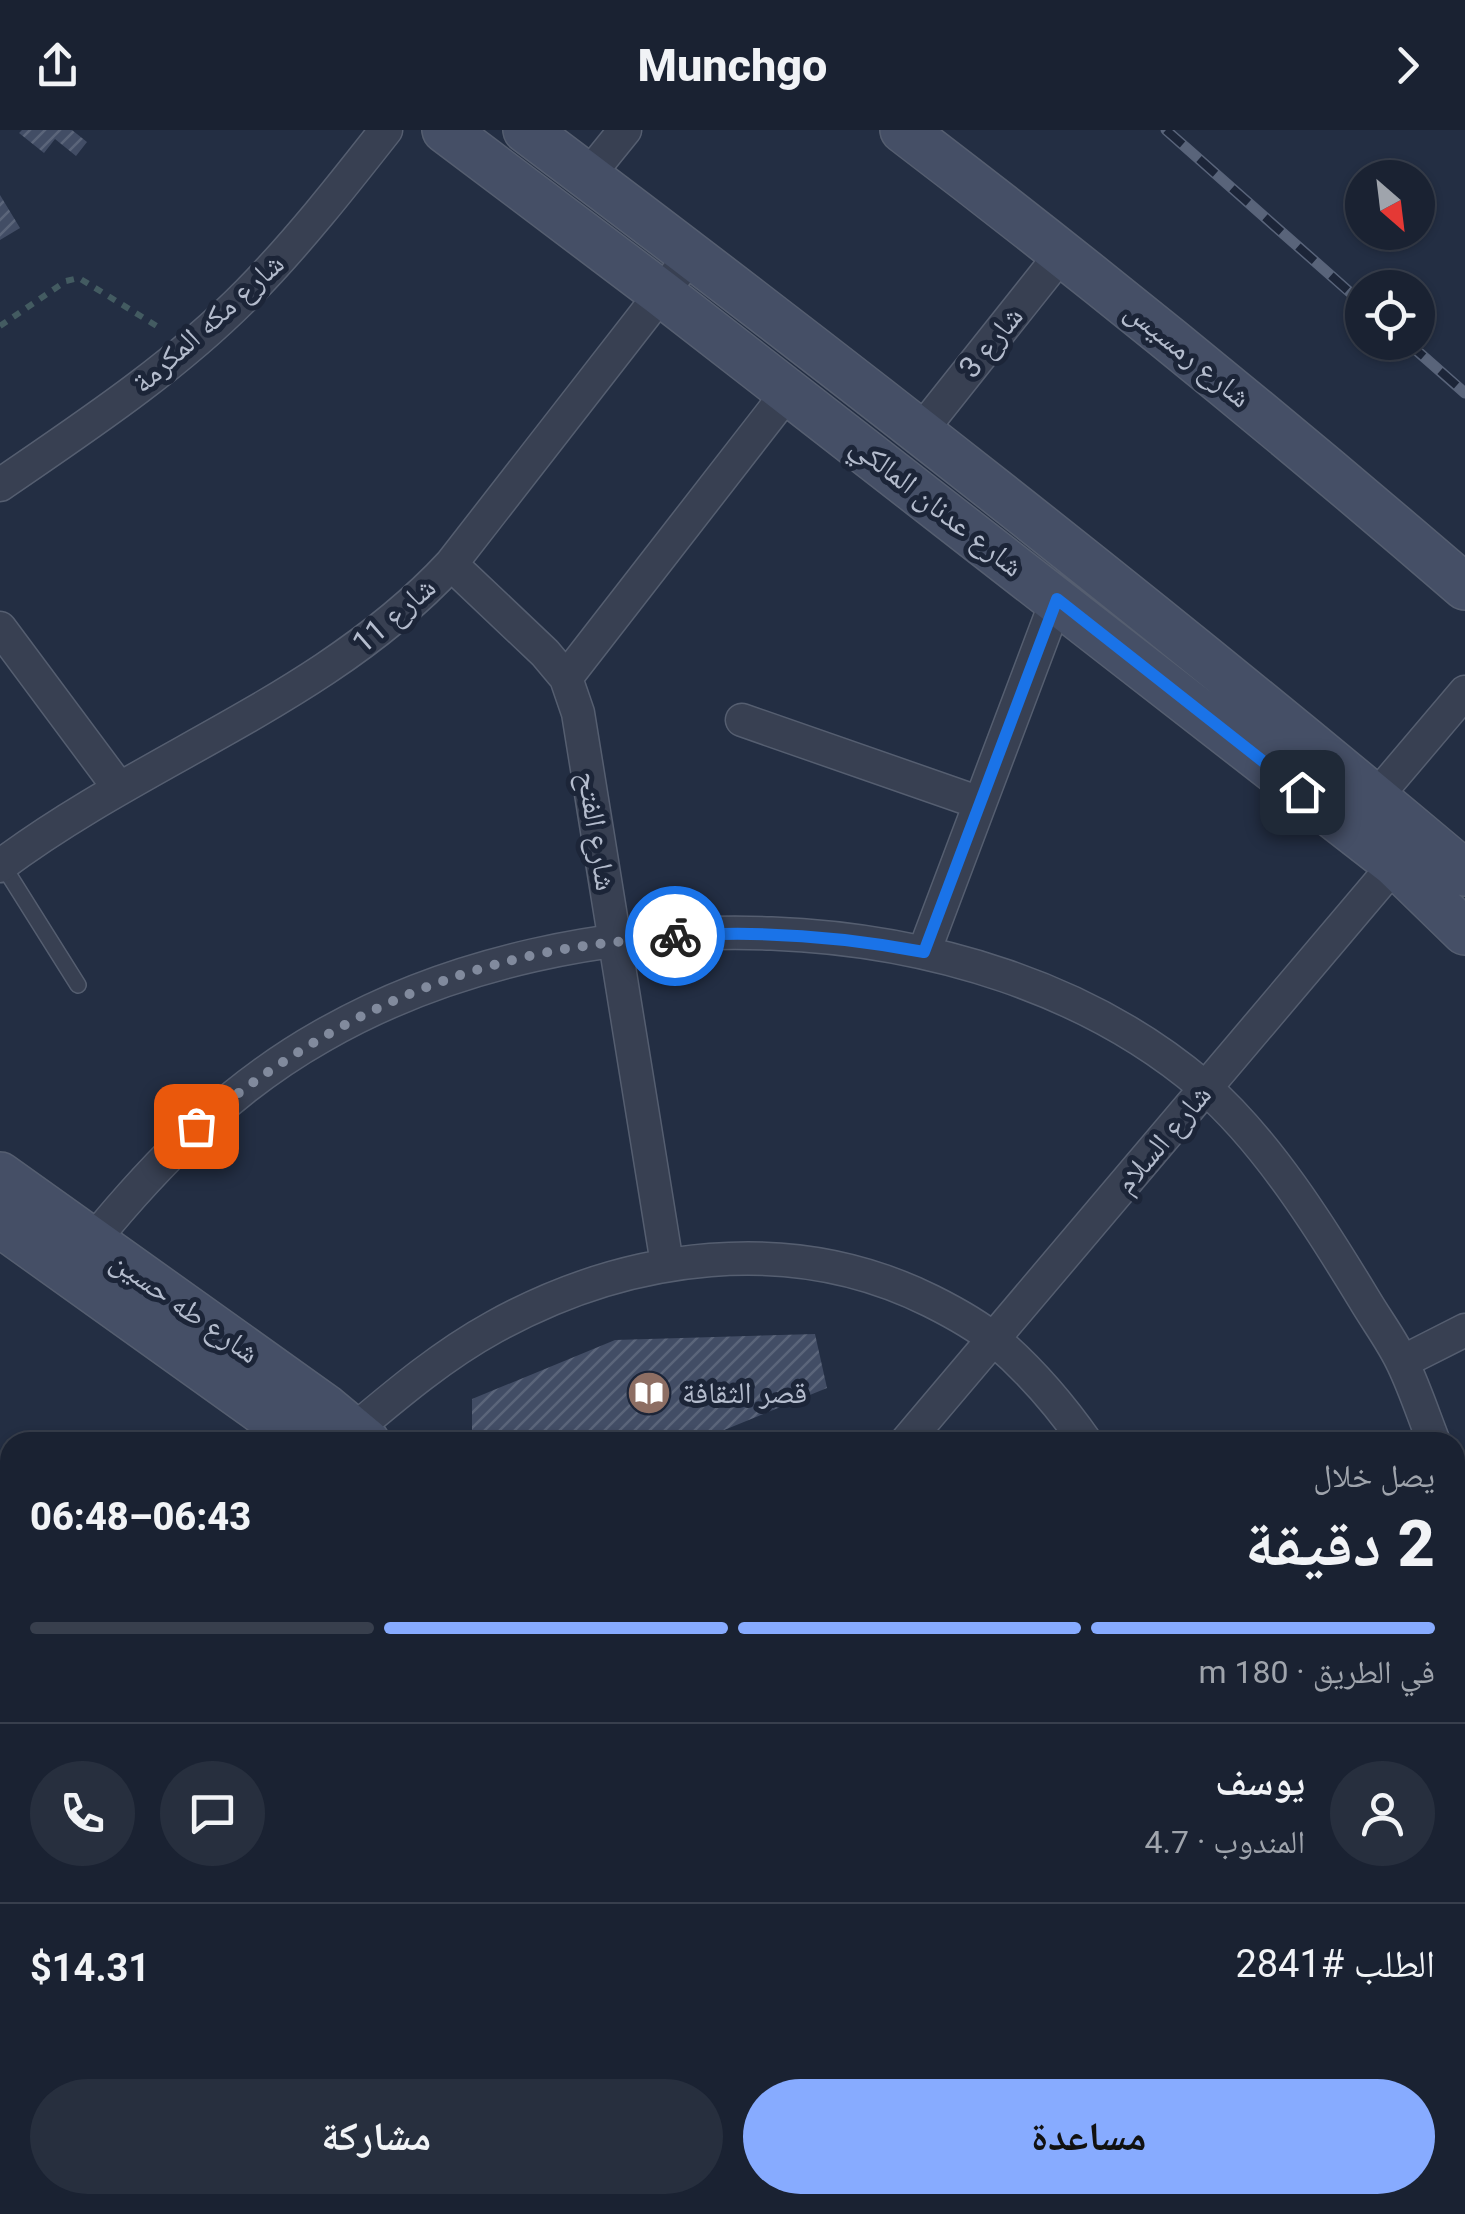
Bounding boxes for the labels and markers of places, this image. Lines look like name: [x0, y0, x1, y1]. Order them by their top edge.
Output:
pin: [1260, 750, 1345, 835]
pin: [154, 1084, 239, 1169]
library icon: قصر الثقافة: [626, 1370, 672, 1416]
place label: قصر الثقافة: [682, 1375, 807, 1410]

